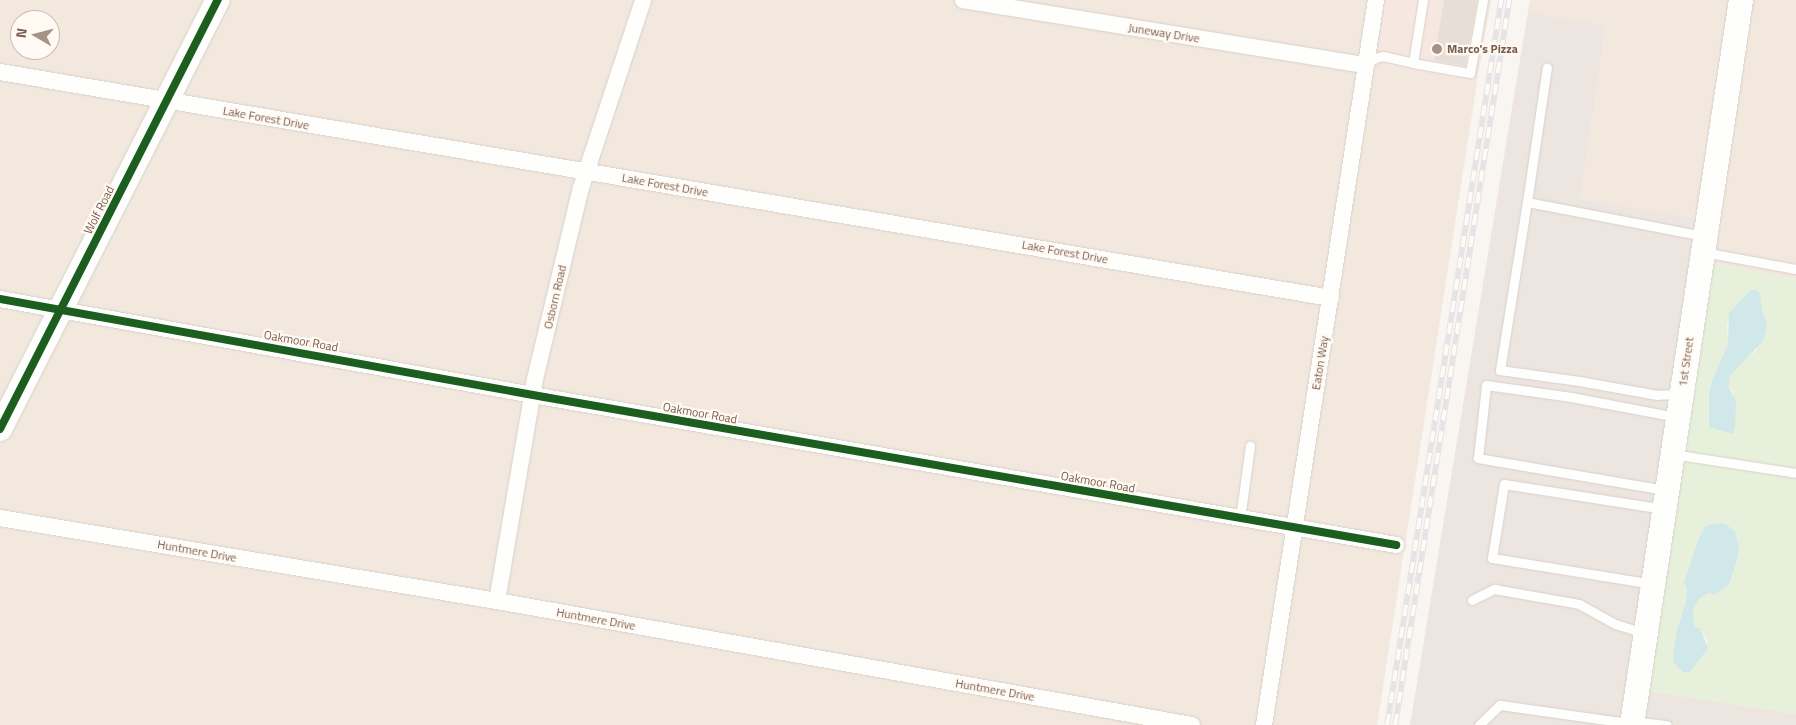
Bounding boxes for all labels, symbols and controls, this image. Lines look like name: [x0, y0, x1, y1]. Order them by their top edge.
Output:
north arrow: [10, 10, 60, 60]
street label: Juneway Drive: [1127, 20, 1201, 46]
text: N: [10, 27, 32, 39]
place label: Marco's Pizza: [1447, 42, 1518, 56]
marker: Marco's Pizza: [1431, 43, 1443, 55]
street label: Lake Forest Drive: [222, 103, 310, 133]
street label: Lake Forest Drive: [621, 170, 709, 200]
street label: Wolf Road: [81, 184, 117, 236]
street label: Lake Forest Drive: [1021, 237, 1109, 267]
street label: Osborn Road: [541, 264, 569, 330]
street label: Oakmoor Road: [263, 327, 339, 355]
street label: Eaton Way: [1309, 335, 1331, 391]
street label: 1st Street: [1675, 336, 1697, 388]
street label: Oakmoor Road: [662, 399, 738, 427]
street label: Oakmoor Road: [1060, 468, 1136, 496]
street label: Huntmere Drive: [156, 537, 238, 565]
street label: Huntmere Drive: [555, 605, 637, 633]
street label: Huntmere Drive: [954, 676, 1036, 704]

